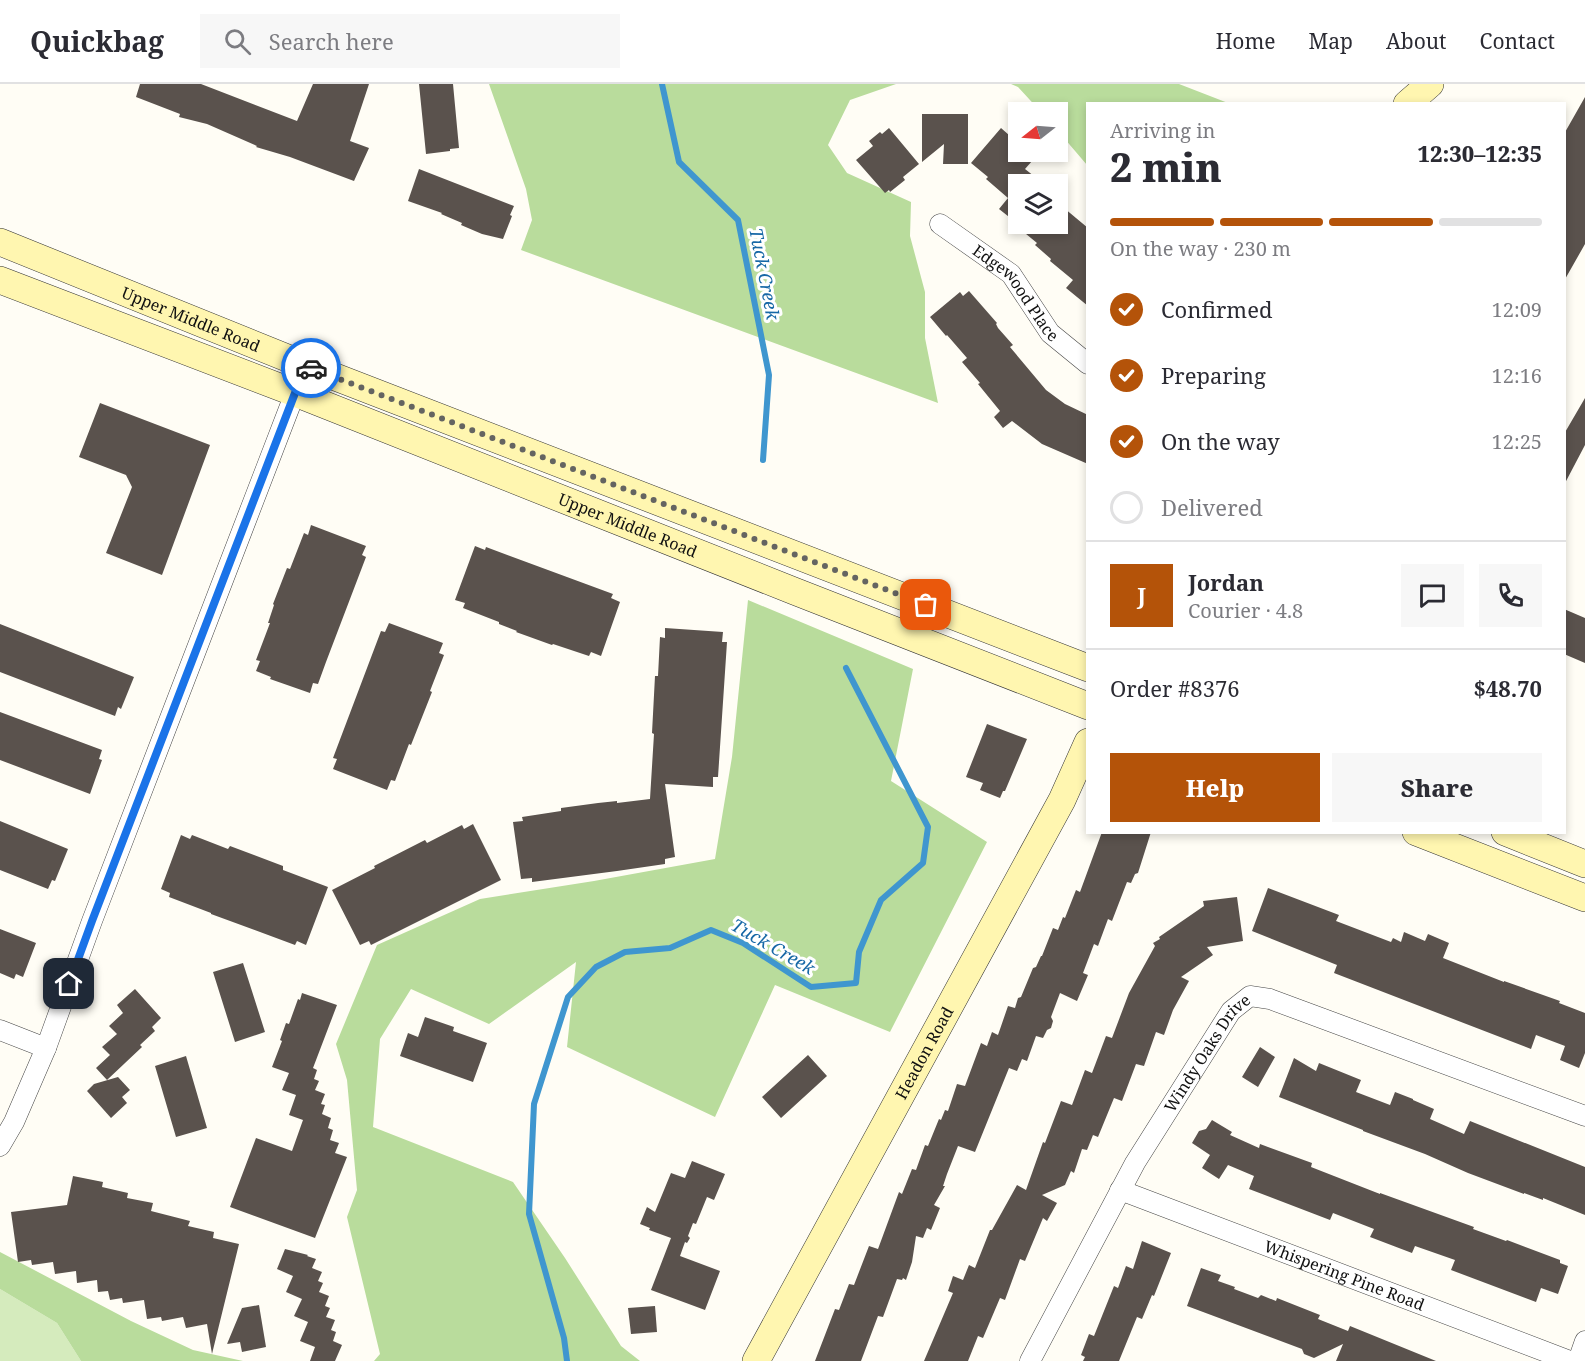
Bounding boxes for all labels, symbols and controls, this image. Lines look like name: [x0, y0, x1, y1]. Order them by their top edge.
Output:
search box: [200, 14, 620, 68]
text: Quickbag: [30, 22, 164, 60]
icon: search: [221, 25, 254, 58]
text: Search here: [269, 26, 394, 56]
text: Home: [1216, 27, 1276, 55]
text: Map: [1309, 27, 1353, 55]
text: About: [1386, 27, 1447, 55]
text: Contact: [1480, 27, 1555, 55]
north arrow: [1008, 102, 1068, 162]
map controls: [1008, 102, 1068, 234]
text: Arriving in: [1110, 117, 1215, 144]
text: 12:30–12:35: [1418, 138, 1542, 168]
text: 2 min: [1110, 140, 1222, 193]
button: layers: [1008, 174, 1068, 234]
water label: Tuck Creek: [744, 226, 786, 322]
text: On the way · 230 m: [1110, 235, 1291, 262]
street label: Edgewood Place: [968, 239, 1063, 347]
street label: Upper Middle Road: [119, 281, 264, 357]
icon: check: [1110, 293, 1143, 326]
text: Confirmed: [1161, 294, 1272, 324]
text: 12:09: [1492, 296, 1542, 323]
courier: [281, 338, 341, 398]
icon: car: [295, 352, 328, 385]
icon: check: [1110, 359, 1143, 392]
text: Preparing: [1161, 360, 1266, 390]
text: 12:16: [1492, 362, 1542, 389]
icon: check: [1110, 425, 1143, 458]
text: On the way: [1161, 426, 1280, 456]
text: 12:25: [1492, 428, 1542, 455]
street label: Upper Middle Road: [555, 488, 701, 563]
text: Delivered: [1161, 492, 1263, 522]
button: chat: [1401, 564, 1464, 627]
button: phone: [1479, 564, 1542, 627]
text: Jordan: [1188, 567, 1264, 597]
pin: [900, 579, 951, 630]
text: J: [1137, 580, 1146, 610]
icon: bag: [909, 588, 942, 621]
text: Courier · 4.8: [1188, 597, 1303, 624]
text: Order #8376: [1110, 673, 1240, 703]
text: $48.70: [1473, 673, 1542, 703]
button: Help: [1110, 753, 1320, 822]
button: Share: [1332, 753, 1542, 822]
water label: Tuck Creek: [727, 913, 820, 980]
pin: [43, 958, 94, 1009]
icon: home: [52, 967, 85, 1000]
street label: Windy Oaks Drive: [1159, 989, 1255, 1116]
street label: Headon Road: [890, 1002, 958, 1103]
street label: Whispering Pine Road: [1261, 1235, 1428, 1316]

